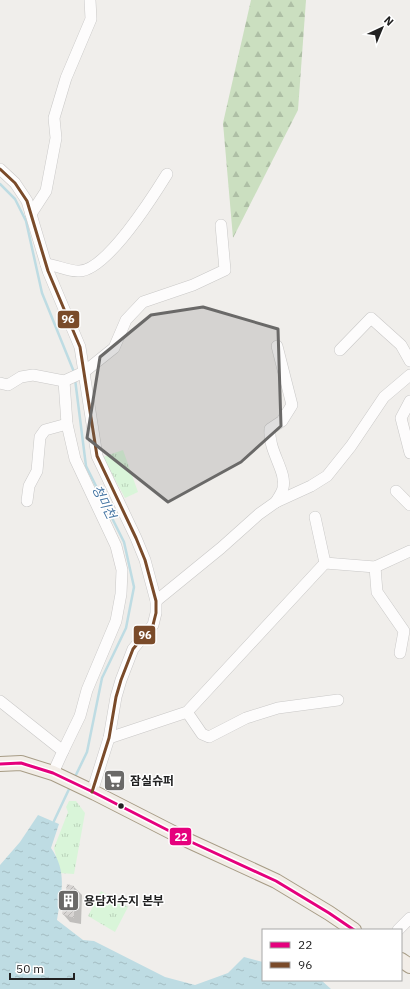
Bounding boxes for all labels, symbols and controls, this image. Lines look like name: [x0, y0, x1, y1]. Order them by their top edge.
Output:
north arrow: [362, 8, 402, 48]
text: N: [381, 13, 397, 29]
line badge: 96: [57, 310, 80, 329]
text: 96: [61, 312, 75, 326]
water label: 청미천: [88, 482, 120, 523]
line badge: 96: [133, 625, 156, 645]
text: 96: [138, 628, 152, 642]
supermarket icon: 잠실슈퍼: [102, 767, 128, 793]
place label: 잠실슈퍼: [130, 773, 174, 788]
unlabelled marker: [116, 801, 126, 811]
line badge: 22: [169, 827, 192, 846]
text: 22: [174, 830, 188, 844]
building icon: 용담저수지 본부: [56, 887, 82, 913]
place label: 용담저수지 본부: [84, 893, 164, 908]
legend: [262, 929, 402, 981]
text: 22: [298, 937, 312, 952]
scale bar: [10, 955, 74, 981]
text: 96: [298, 957, 312, 972]
text: 50 m: [16, 961, 44, 976]

